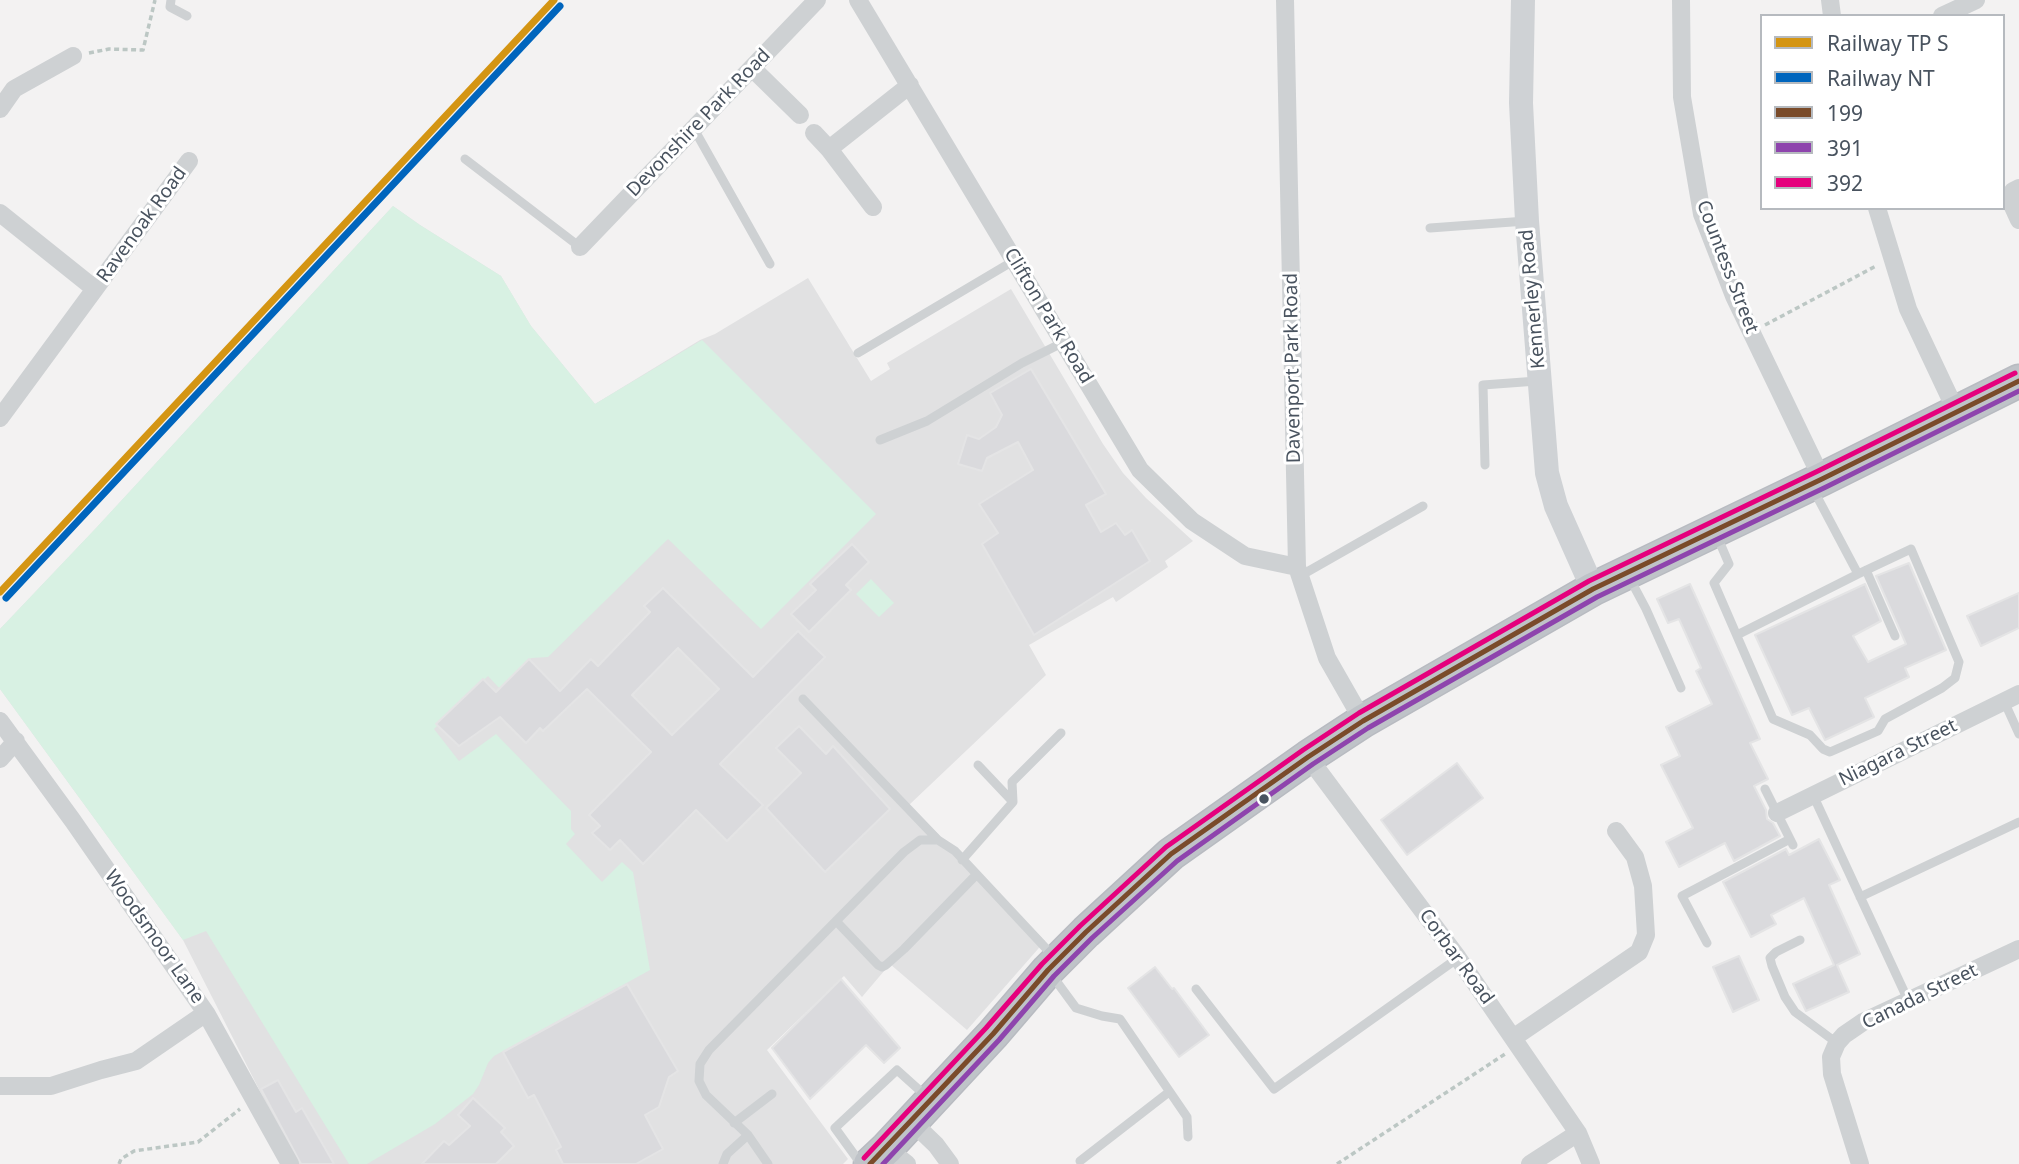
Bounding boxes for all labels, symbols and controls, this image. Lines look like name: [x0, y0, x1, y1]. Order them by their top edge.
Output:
legend: [1760, 14, 2005, 210]
text: Railway TP S: [1827, 29, 1949, 57]
street label: Devonshire Park Road: [622, 44, 776, 202]
text: Railway NT: [1827, 64, 1935, 92]
text: 199: [1827, 99, 1863, 127]
text: 391: [1827, 134, 1863, 162]
street label: Ravenoak Road: [92, 163, 192, 287]
text: 392: [1827, 169, 1863, 197]
street label: Countess Street: [1691, 197, 1763, 337]
street label: Kennerley Road: [1516, 228, 1550, 370]
street label: Clifton Park Road: [999, 244, 1097, 388]
street label: Davenport Park Road: [1280, 273, 1306, 463]
street label: Niagara Street: [1835, 715, 1961, 791]
unlabelled marker: [1257, 792, 1271, 806]
street label: Woodsmoor Lane: [99, 866, 209, 1008]
street label: Corbar Road: [1414, 905, 1498, 1009]
street label: Canada Street: [1859, 959, 1981, 1035]

